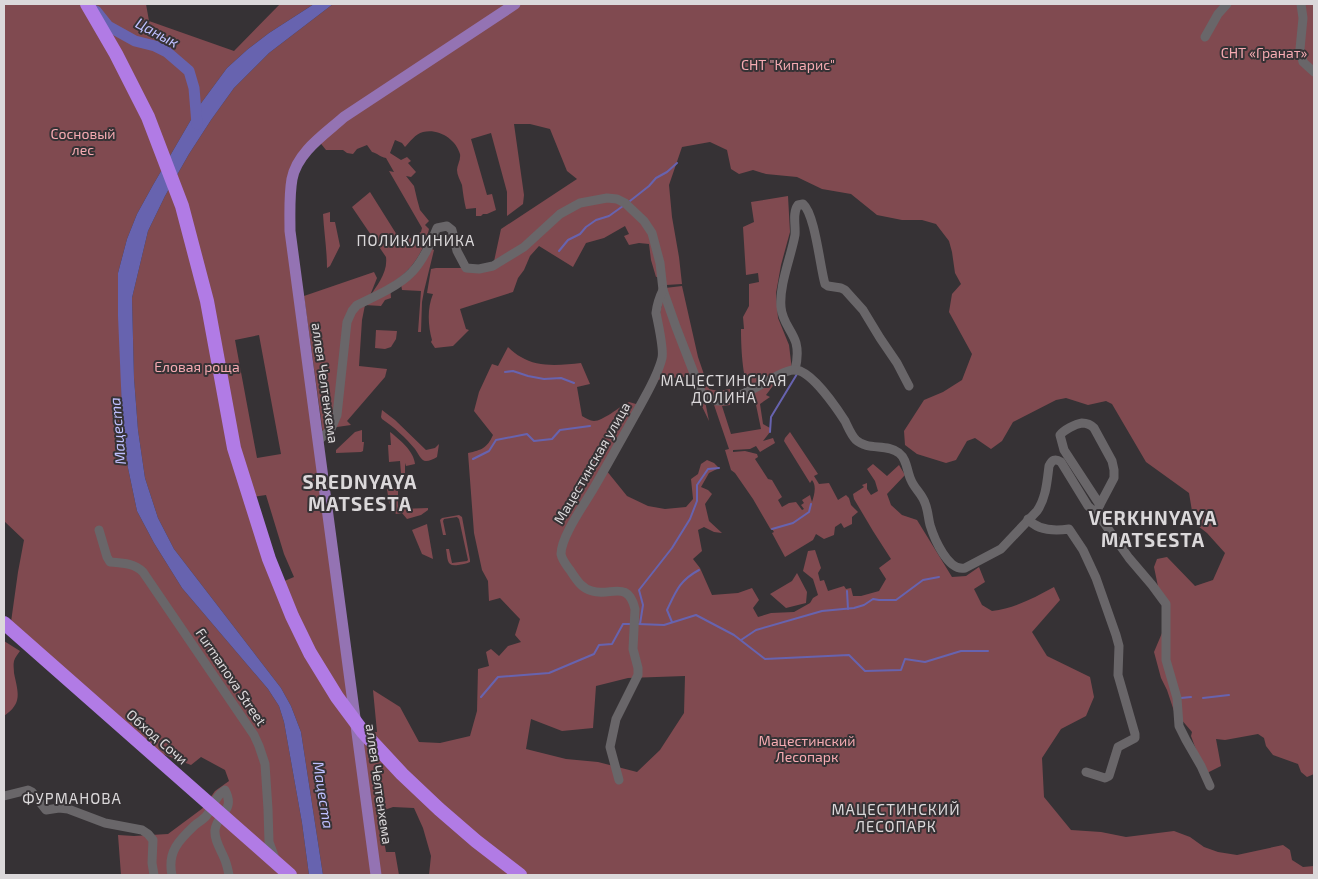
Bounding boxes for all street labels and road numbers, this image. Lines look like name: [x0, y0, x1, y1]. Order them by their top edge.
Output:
street label: аллея Челтенхема: [309, 322, 342, 444]
street label: Мацестинская улица: [550, 399, 633, 527]
street label: Furmanova Street: [193, 625, 270, 729]
street label: Обход Сочи: [123, 705, 191, 768]
street label: аллея Челтенхема: [363, 723, 396, 845]

